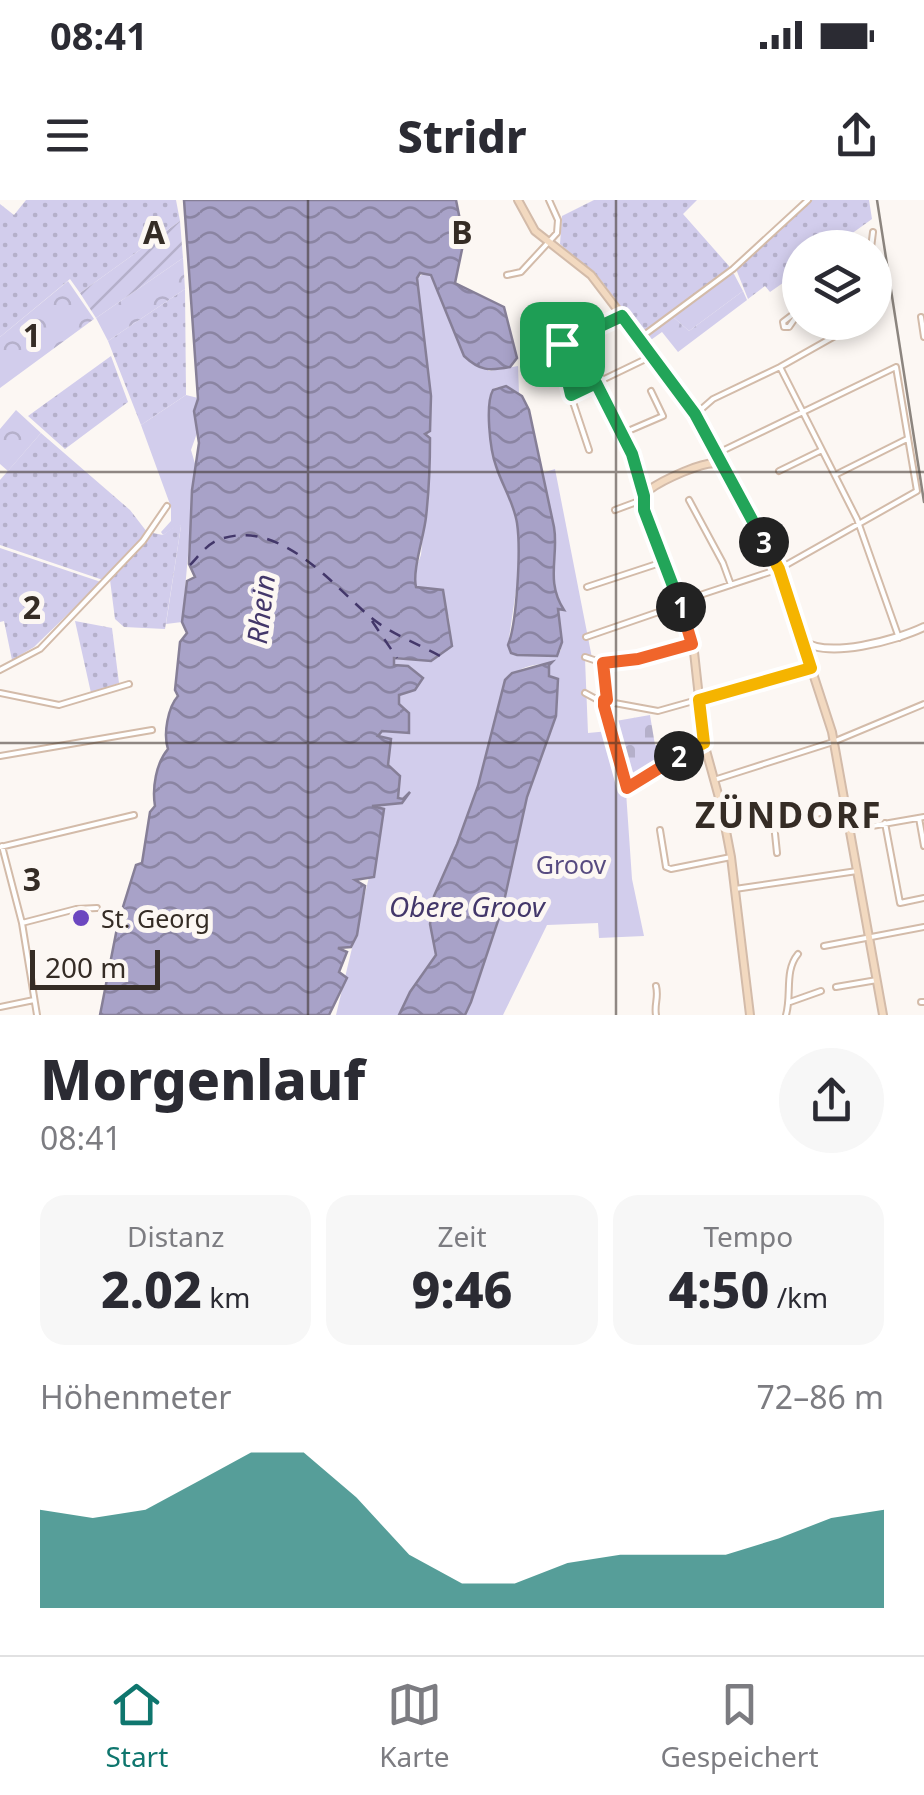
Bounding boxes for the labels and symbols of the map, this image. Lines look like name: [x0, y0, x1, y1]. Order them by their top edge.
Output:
text: A: [143, 210, 166, 253]
text: B: [451, 210, 473, 253]
pin: [520, 302, 605, 387]
text: 1: [23, 313, 41, 356]
pin: 3: [739, 517, 789, 567]
water label: Rhein: [237, 572, 283, 646]
pin: 1: [656, 582, 706, 632]
text: 2: [23, 585, 41, 628]
pin: 2: [654, 731, 704, 781]
district label: ZÜNDORF: [695, 791, 883, 838]
park label: Groov: [536, 847, 607, 881]
text: 3: [23, 857, 41, 900]
water label: Obere Groov: [389, 887, 547, 925]
place label: St. Georg: [101, 901, 210, 935]
marker: St. Georg: [70, 907, 92, 929]
scale bar: [30, 945, 160, 990]

